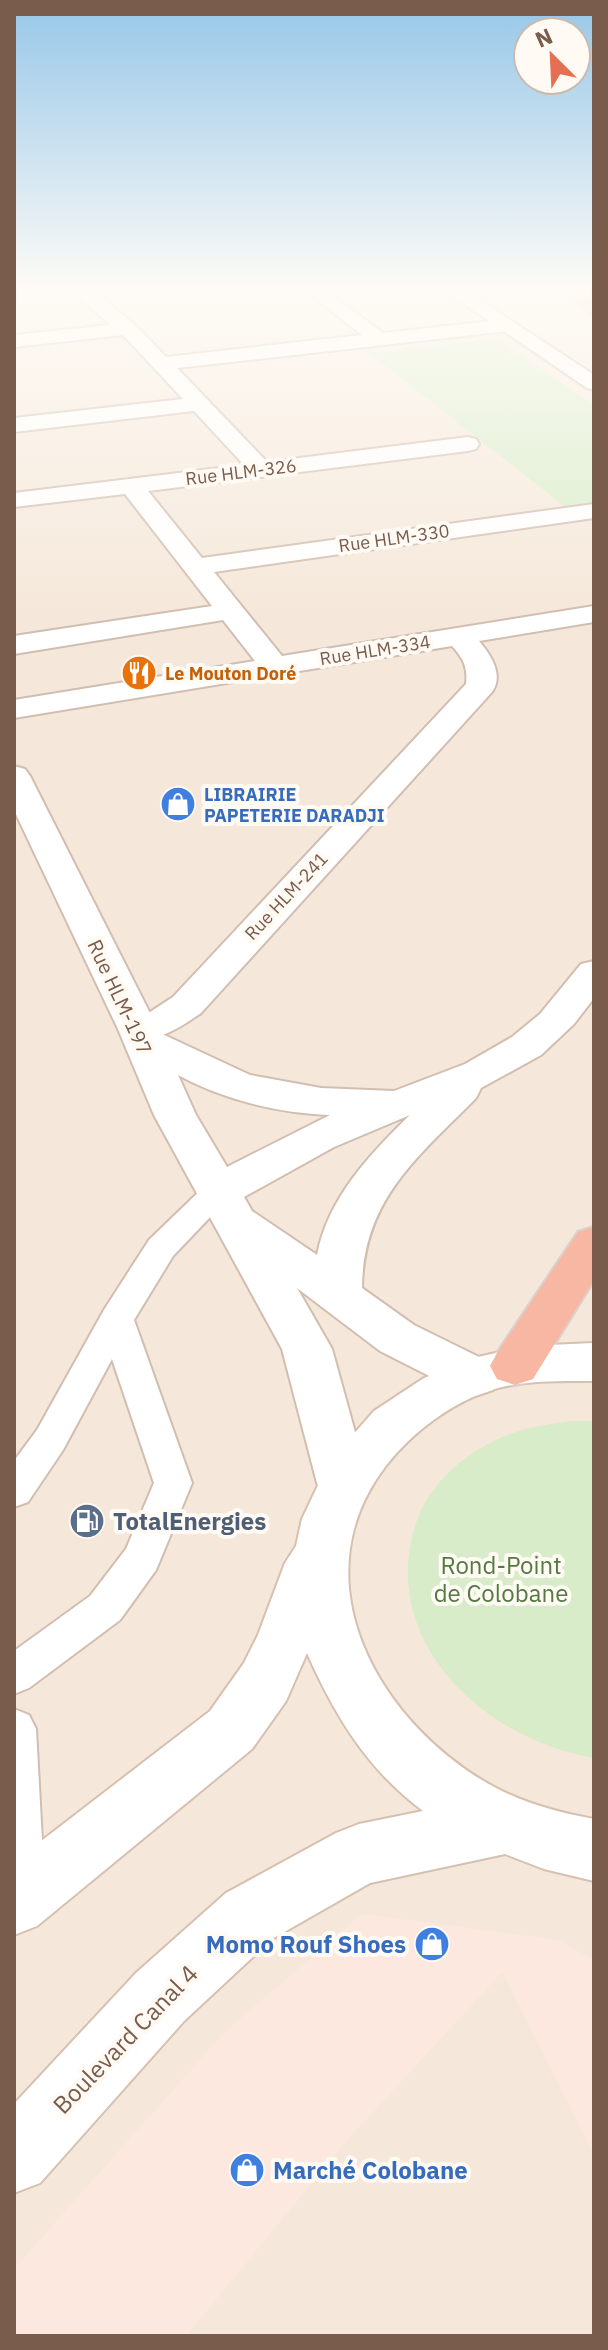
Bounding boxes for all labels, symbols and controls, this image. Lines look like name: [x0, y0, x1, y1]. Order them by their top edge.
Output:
north arrow: [512, 16, 592, 96]
text: N: [530, 21, 557, 54]
street label: Rue HLM-326: [184, 454, 298, 490]
street label: Rue HLM-330: [337, 519, 451, 557]
street label: Rue HLM-334: [318, 630, 432, 670]
restaurant icon: Le Mouton Doré: [120, 654, 158, 692]
place label: Le Mouton Doré: [165, 662, 296, 685]
place label: LIBRAIRIE PAPETERIE DARADJI: [204, 783, 385, 827]
shop icon: LIBRAIRIE PAPETERIE DARADJI: [159, 785, 197, 823]
street label: Rue HLM-241: [239, 847, 333, 945]
street label: Rue HLM-197: [82, 935, 158, 1059]
fuel station icon: TotalEnergies: [68, 1502, 106, 1540]
place label: TotalEnergies: [113, 1505, 266, 1537]
park label: Rond-Point de Colobane: [434, 1549, 568, 1609]
shop icon: Momo Rouf Shoes: [413, 1925, 451, 1963]
place label: Momo Rouf Shoes: [206, 1928, 406, 1960]
street label: Boulevard Canal 4: [46, 1958, 204, 2120]
shop icon: Marché Colobane: [228, 2151, 266, 2189]
place label: Marché Colobane: [273, 2154, 468, 2186]

